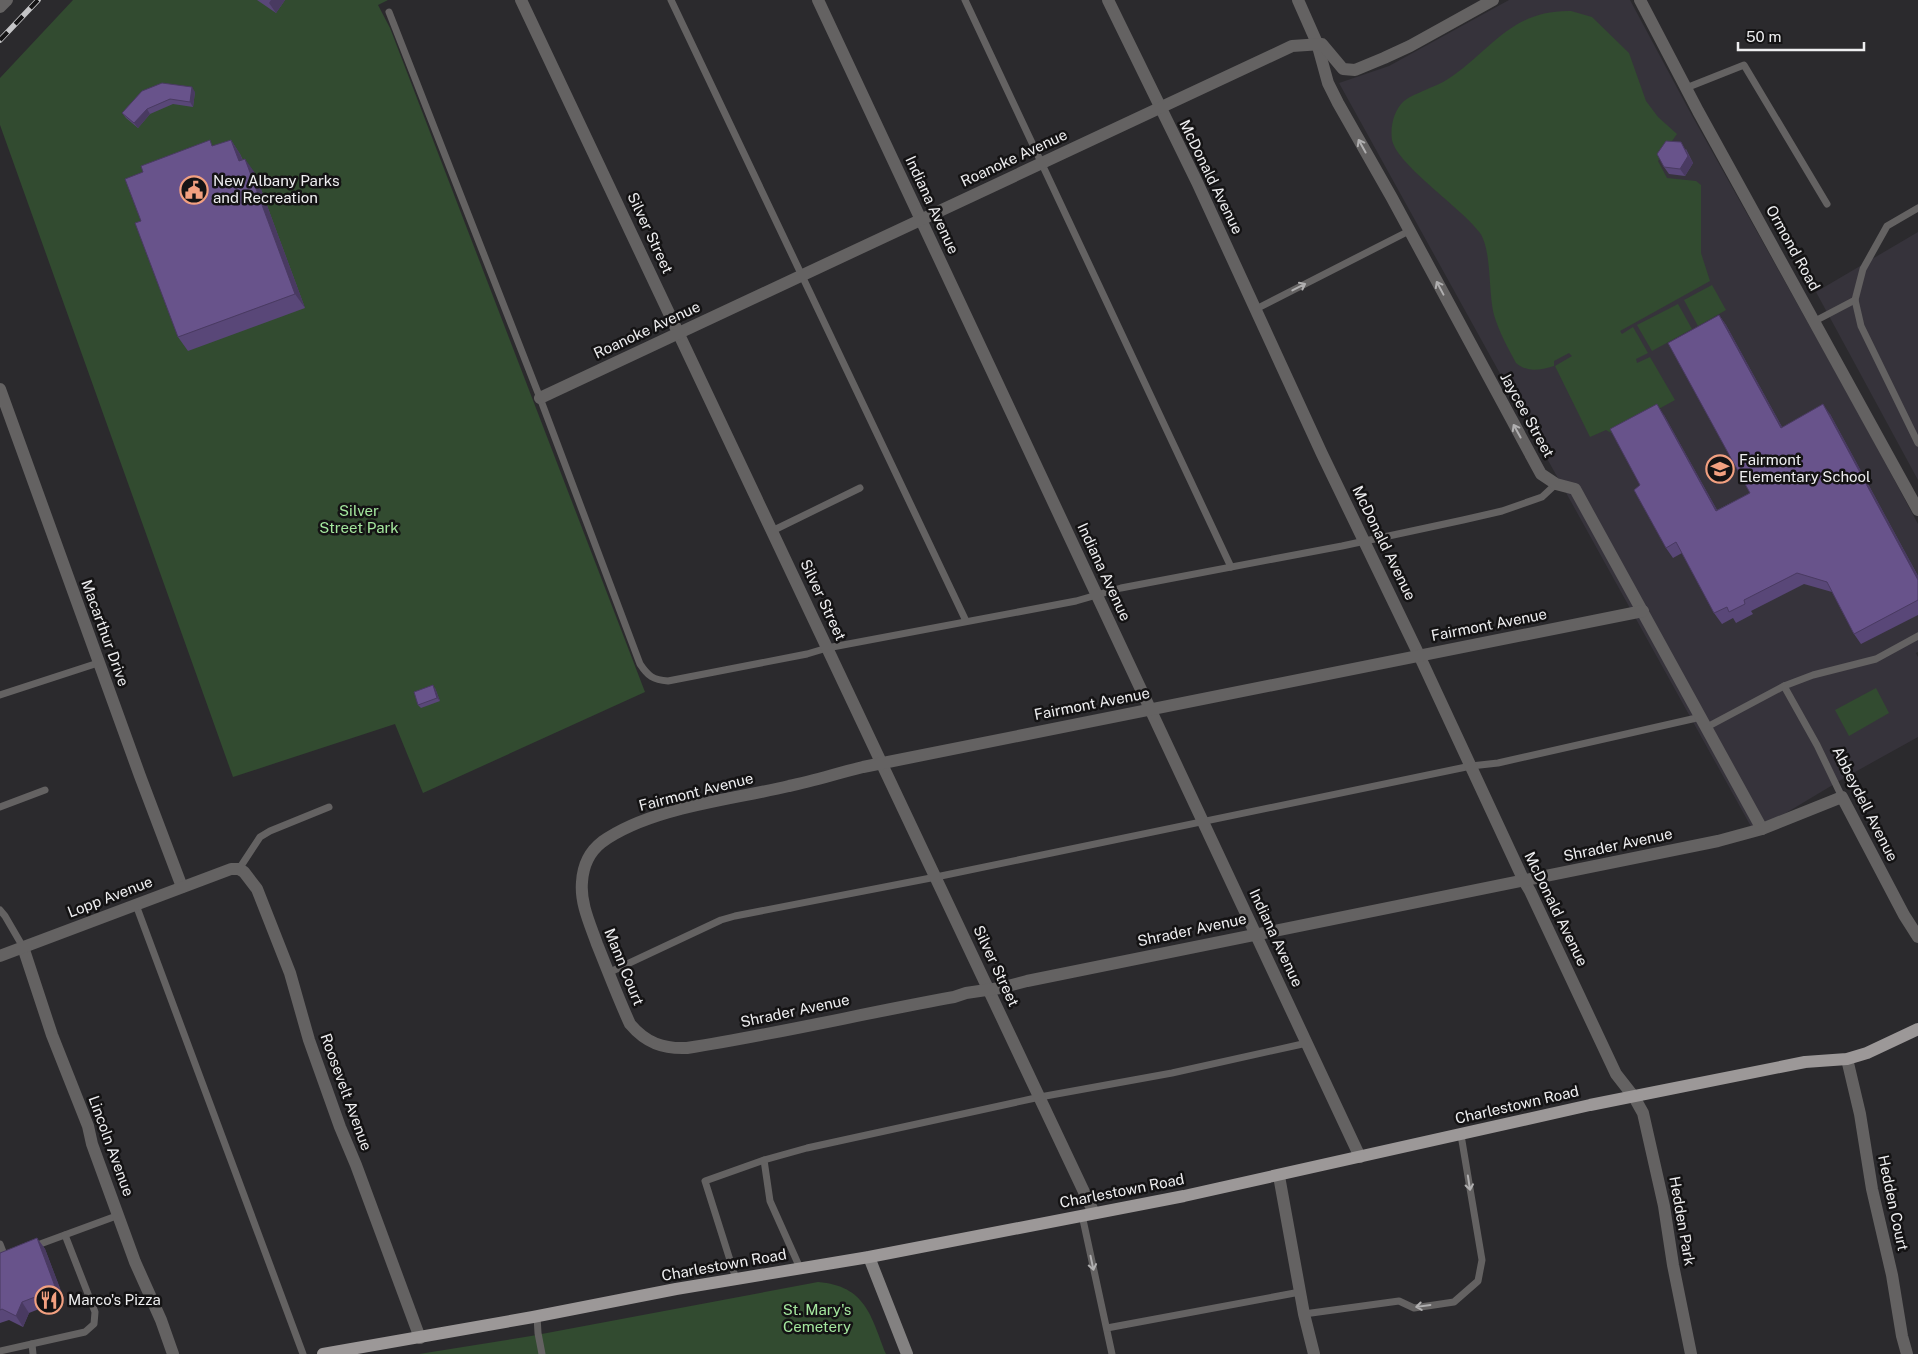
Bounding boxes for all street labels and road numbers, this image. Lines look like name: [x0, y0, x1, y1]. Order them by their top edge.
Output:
street label: McDonald Avenue: [1176, 117, 1247, 237]
street label: Roanoke Avenue: [958, 125, 1070, 190]
street label: Indiana Avenue: [902, 153, 963, 256]
street label: Silver Street: [624, 190, 677, 276]
street label: Ormond Road: [1763, 202, 1824, 293]
street label: Roanoke Avenue: [591, 297, 703, 362]
street label: Jaycee Street: [1497, 369, 1558, 460]
street label: McDonald Avenue: [1349, 483, 1420, 603]
street label: Indiana Avenue: [1074, 520, 1135, 623]
street label: Silver Street: [797, 557, 850, 643]
street label: Macarthur Drive: [78, 577, 133, 688]
street label: Fairmont Avenue: [1430, 605, 1548, 644]
street label: Fairmont Avenue: [1033, 684, 1151, 723]
street label: Abbeydell Avenue: [1829, 744, 1902, 864]
street label: Fairmont Avenue: [637, 769, 755, 814]
street label: Shrader Avenue: [1562, 825, 1674, 864]
street label: McDonald Avenue: [1521, 849, 1592, 969]
street label: Lopp Avenue: [65, 873, 155, 921]
street label: Indiana Avenue: [1246, 886, 1307, 989]
street label: Shrader Avenue: [1136, 910, 1248, 949]
street label: Silver Street: [970, 923, 1023, 1009]
street label: Mann Court: [601, 926, 648, 1008]
street label: Shrader Avenue: [739, 991, 851, 1030]
street label: Roosevelt Avenue: [317, 1031, 376, 1153]
street label: Charlestown Road: [1453, 1082, 1581, 1127]
street label: Lincoln Avenue: [85, 1093, 138, 1199]
street label: Hedden Court: [1875, 1153, 1912, 1253]
street label: Charlestown Road: [1058, 1170, 1186, 1211]
street label: Hedden Park: [1666, 1175, 1699, 1267]
street label: Charlestown Road: [660, 1245, 788, 1284]

